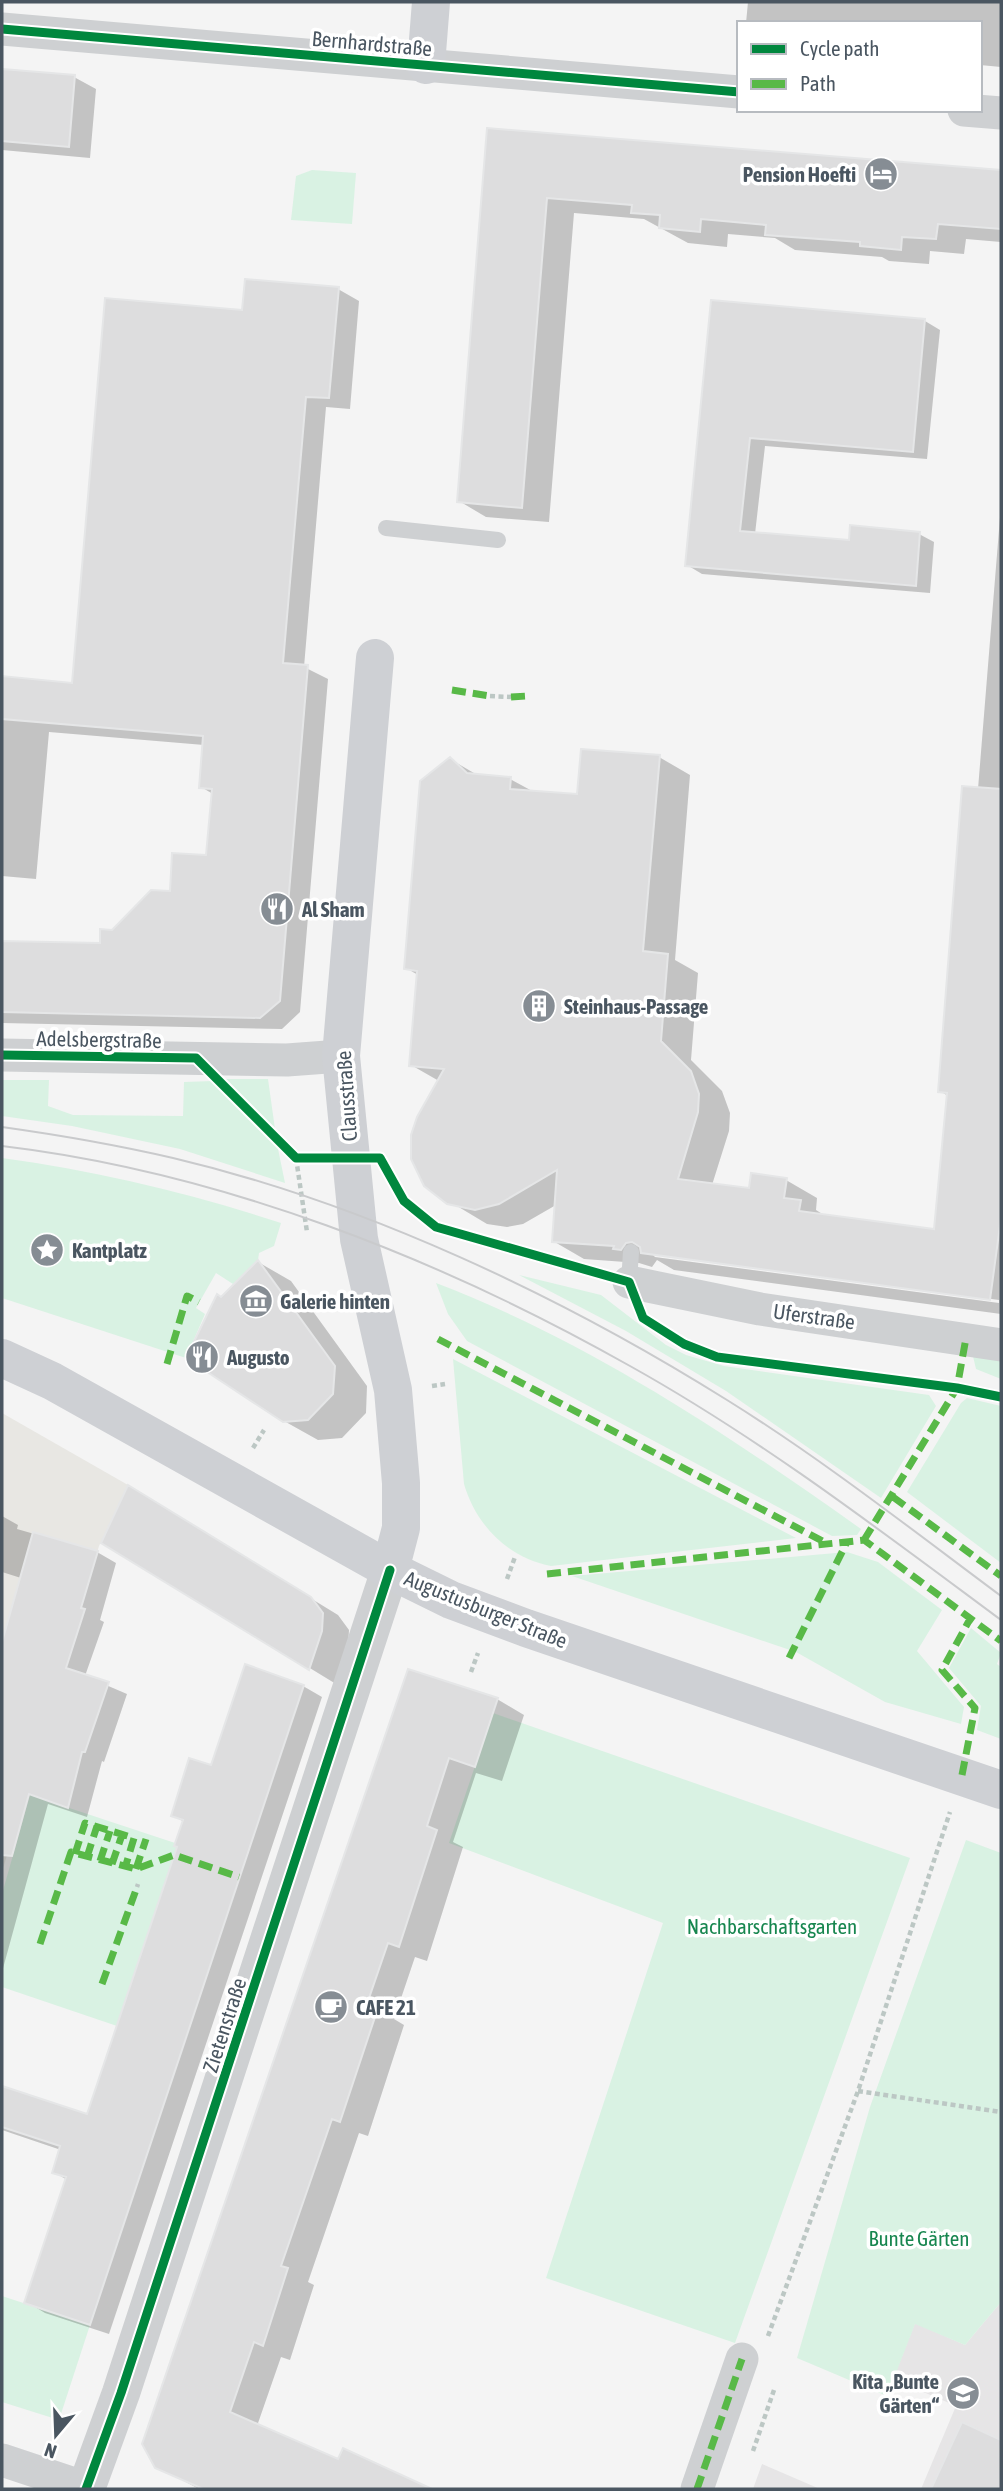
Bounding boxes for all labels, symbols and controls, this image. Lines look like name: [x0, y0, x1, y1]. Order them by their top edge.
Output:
legend: [737, 21, 982, 112]
street label: Bernhardstraße: [311, 26, 433, 60]
text: Cycle path: [800, 36, 879, 60]
text: Path: [800, 71, 836, 95]
hotel icon: Pension Hoefti: [862, 155, 900, 193]
place label: Pension Hoefti: [743, 162, 856, 186]
restaurant icon: Al Sham: [258, 890, 296, 928]
place label: Al Sham: [301, 897, 365, 921]
building icon: Steinhaus-Passage: [520, 987, 558, 1025]
place label: Steinhaus-Passage: [564, 994, 708, 1018]
street label: Adelsbergstraße: [36, 1026, 162, 1052]
street label: Clausstraße: [331, 1050, 361, 1142]
place icon: Kantplatz: [28, 1231, 66, 1269]
place label: Kantplatz: [72, 1238, 147, 1262]
museum icon: Galerie hinten: [237, 1282, 275, 1320]
place label: Galerie hinten: [280, 1289, 390, 1313]
street label: Uferstraße: [772, 1298, 856, 1334]
restaurant icon: Augusto: [183, 1338, 221, 1376]
place label: Augusto: [226, 1345, 290, 1369]
street label: Augustusburger Straße: [401, 1565, 571, 1653]
park label: Nachbarschaftsgarten: [687, 1914, 857, 1938]
street label: Zietenstraße: [197, 1975, 251, 2075]
cafe icon: CAFE 21: [312, 1988, 350, 2026]
place label: CAFE 21: [356, 1995, 416, 2019]
park label: Bunte Gärten: [869, 2226, 969, 2250]
place label: Kita „Bunte Gärten“: [852, 2369, 940, 2417]
school or university icon: Kita „Bunte Gärten“: [944, 2374, 982, 2412]
north arrow: [21, 2400, 91, 2470]
text: N: [42, 2439, 59, 2463]

